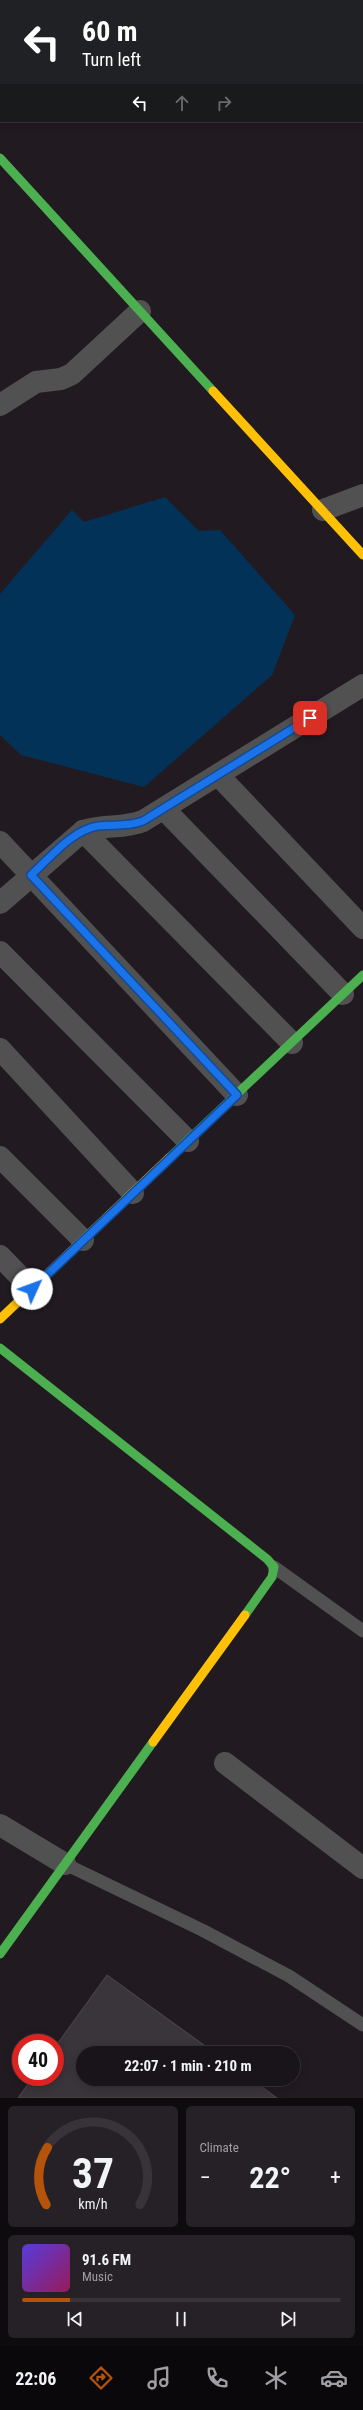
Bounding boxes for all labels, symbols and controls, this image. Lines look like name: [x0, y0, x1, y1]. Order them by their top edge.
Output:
text: 60 m: [82, 15, 138, 48]
icon: left: [16, 16, 68, 68]
text: Turn left: [82, 49, 141, 70]
icon: left: [129, 92, 151, 114]
icon: ahead: [171, 92, 193, 114]
icon: right: [213, 92, 235, 114]
pin: [293, 701, 327, 735]
icon: arrive: [299, 707, 321, 729]
position arrow: [11, 1268, 53, 1310]
speed limit sign: 40: [12, 2034, 64, 2086]
text: 22:07 · 1 min · 210 m: [124, 2057, 252, 2075]
text: Climate: [200, 2140, 239, 2155]
text: 37: [72, 2148, 114, 2197]
text: 22°: [249, 2160, 291, 2195]
text: −: [200, 2165, 211, 2190]
text: +: [330, 2165, 341, 2190]
text: km/h: [78, 2195, 107, 2211]
text: 91.6 FM: [82, 2251, 131, 2269]
text: Music: [82, 2269, 113, 2284]
icon: previous: [64, 2308, 86, 2330]
icon: pause: [170, 2308, 192, 2330]
icon: next: [277, 2308, 299, 2330]
icon: directions: [87, 2364, 115, 2392]
icon: music: [145, 2364, 173, 2392]
icon: phone: [203, 2364, 231, 2392]
icon: climate: [262, 2364, 290, 2392]
icon: car: [320, 2364, 348, 2392]
text: 22:06: [15, 2368, 56, 2389]

